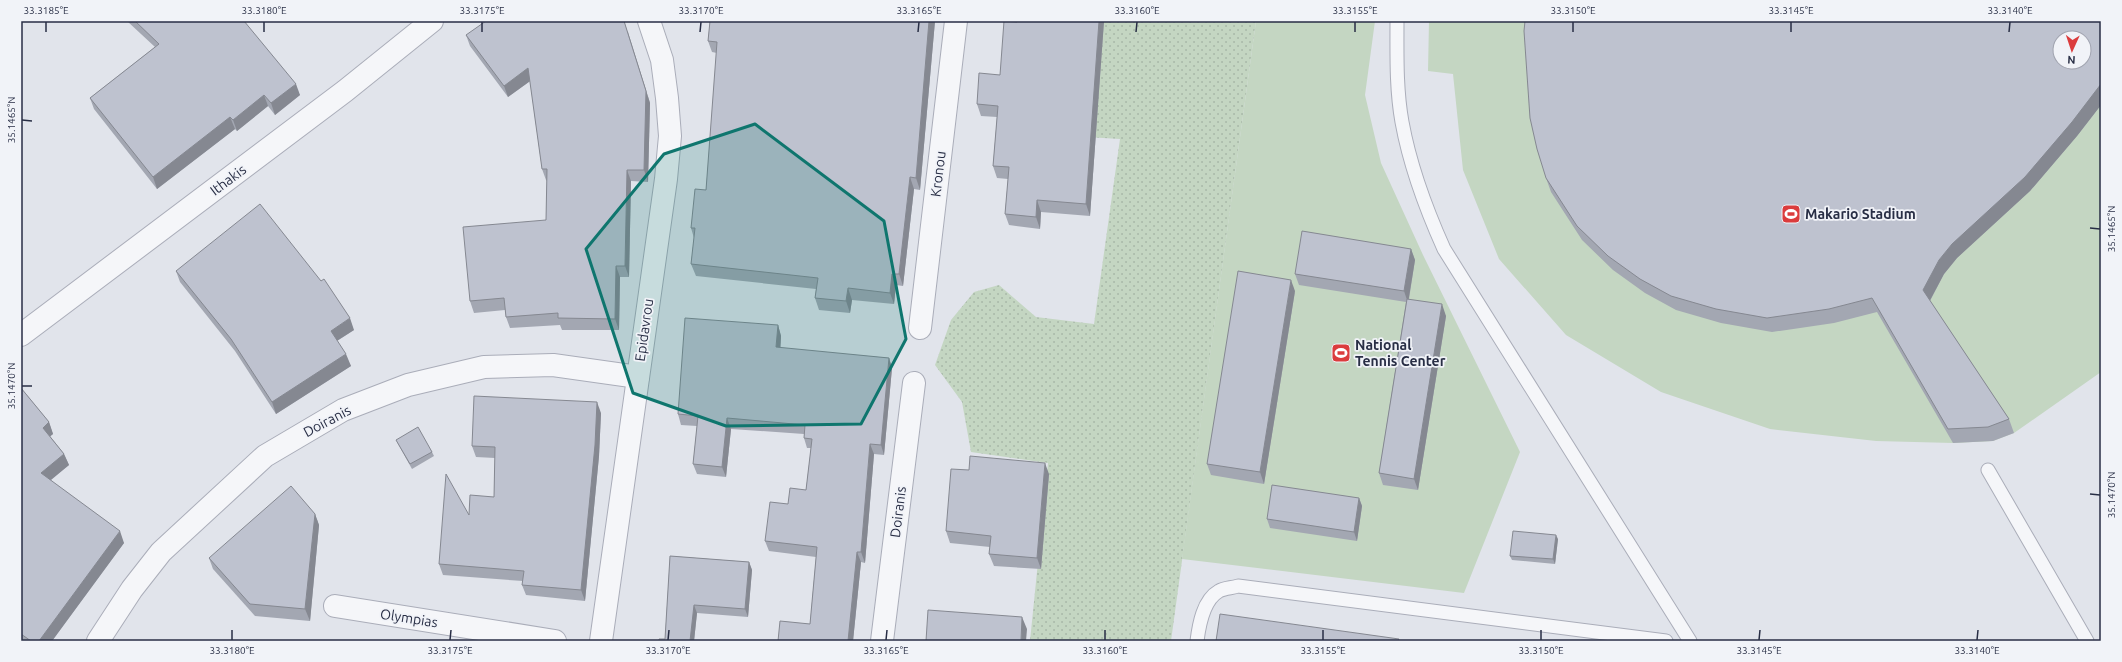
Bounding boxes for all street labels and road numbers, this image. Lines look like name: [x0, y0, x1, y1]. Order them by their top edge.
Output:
street label: Kronou: [927, 150, 949, 198]
street label: Ithakis: [207, 161, 249, 199]
street label: Epidavrou: [632, 298, 656, 362]
street label: Doiranis: [301, 402, 353, 440]
street label: Doiranis: [887, 485, 909, 539]
street label: Olympias: [379, 606, 439, 630]

